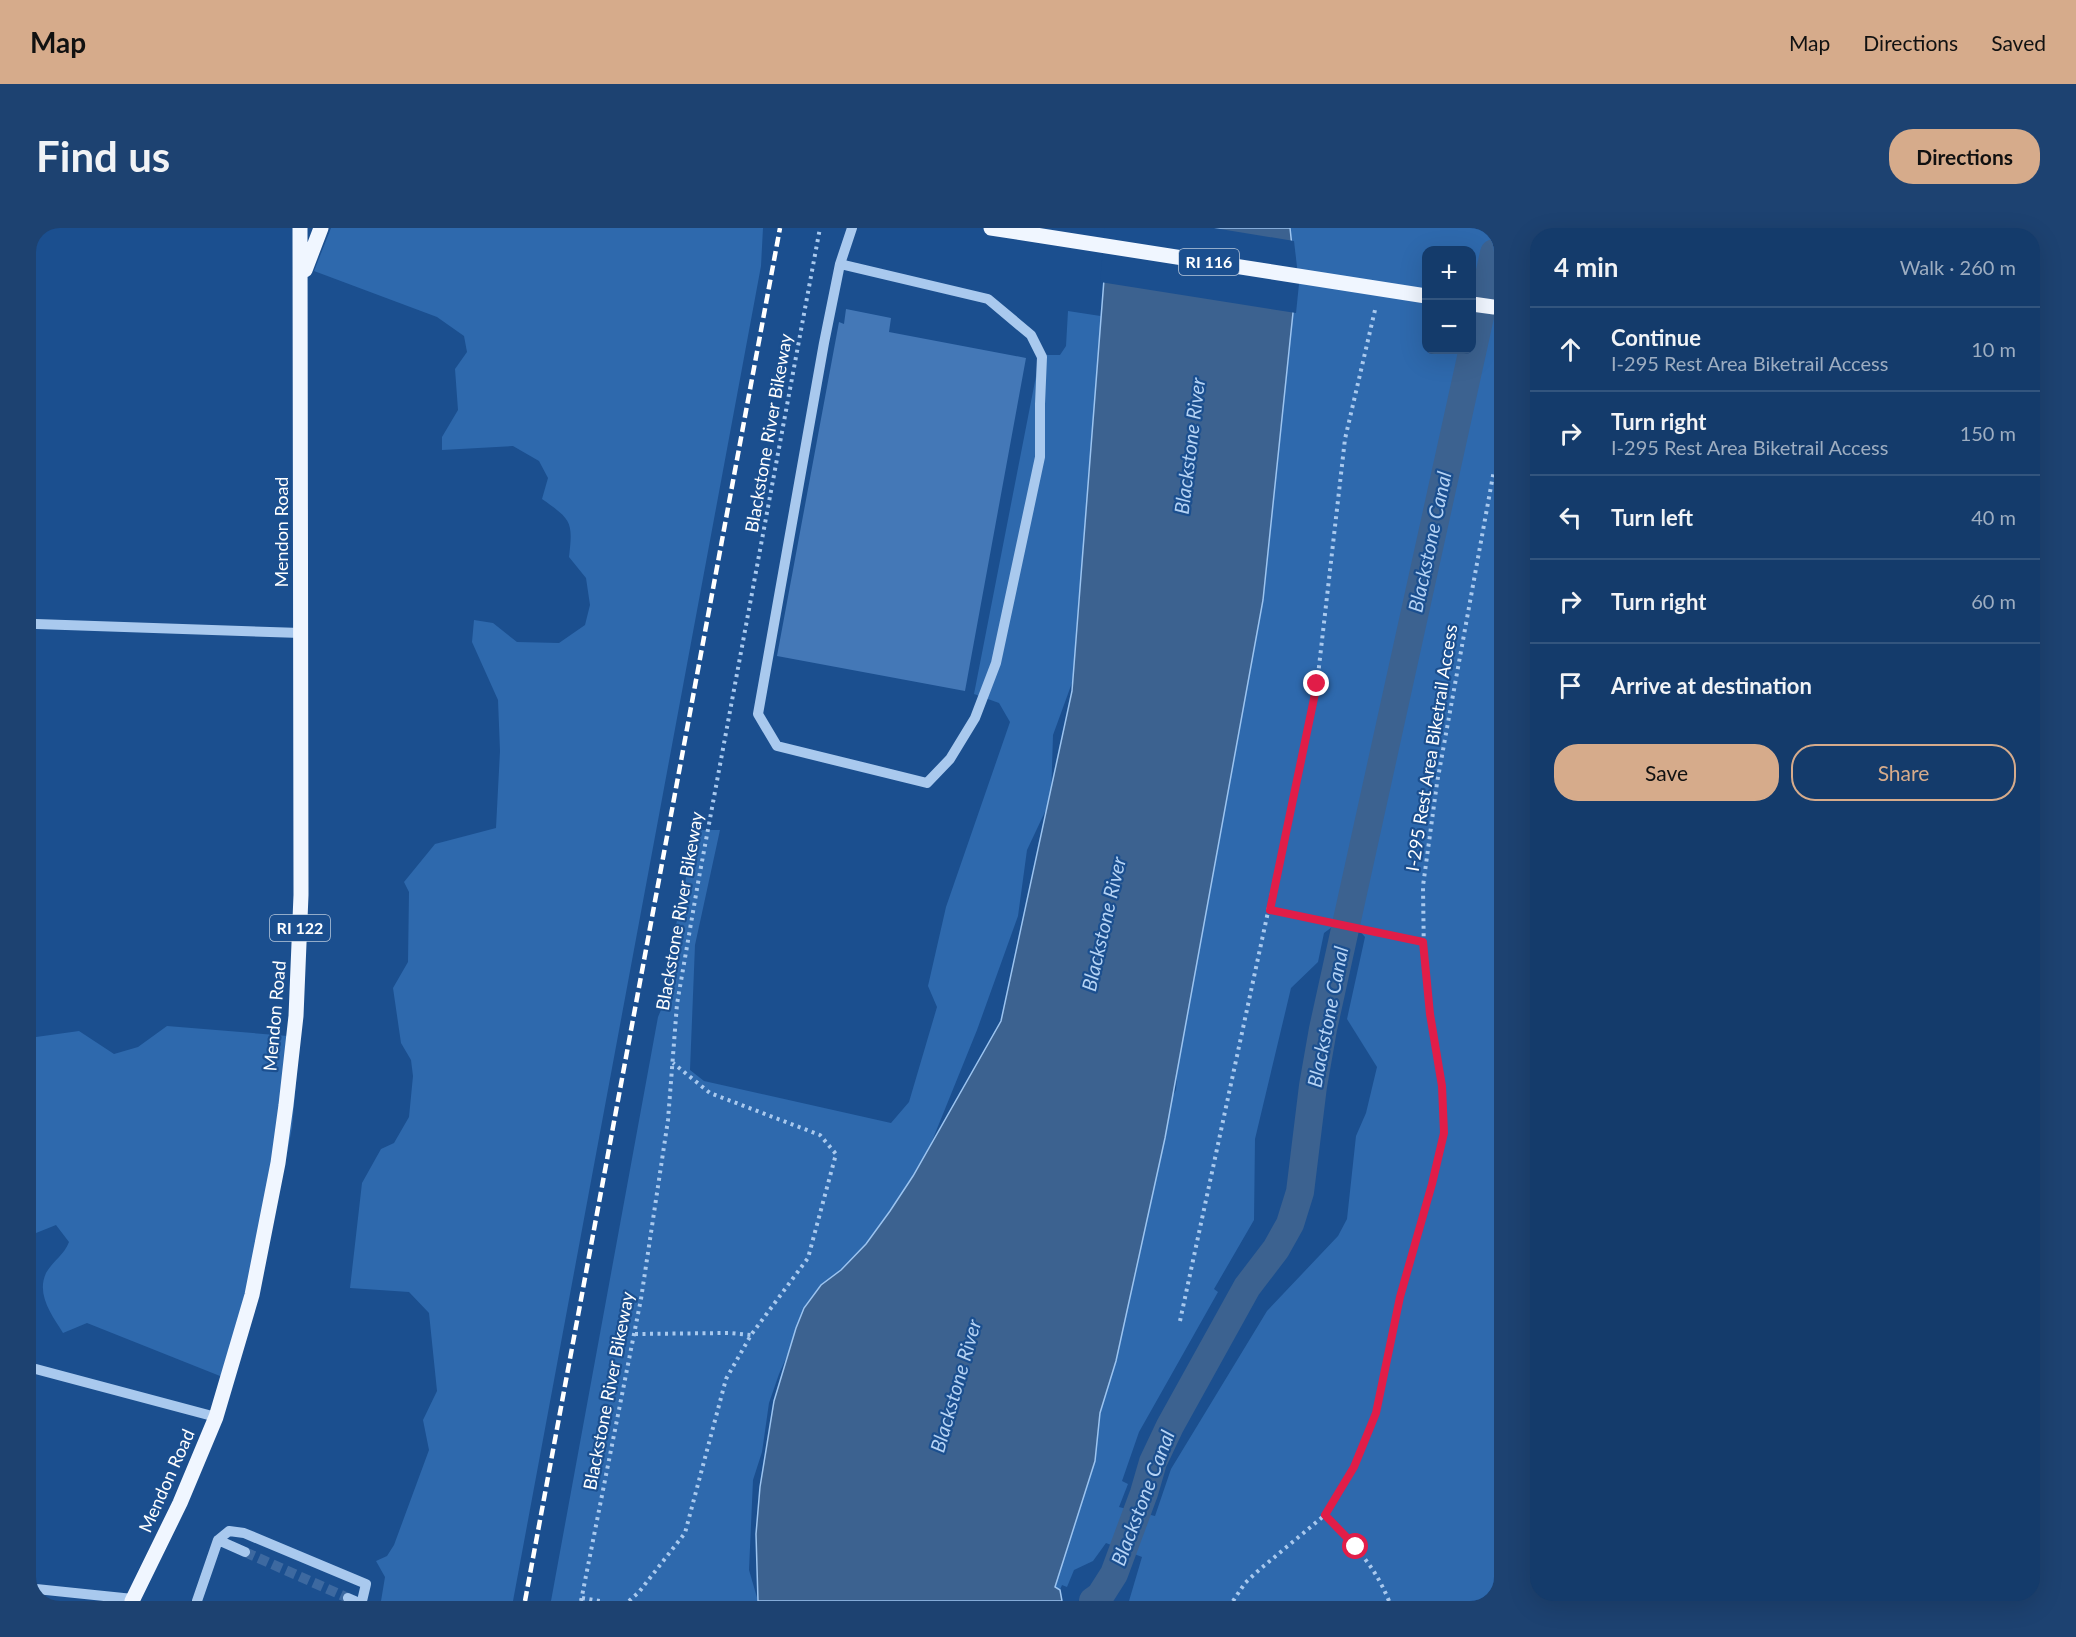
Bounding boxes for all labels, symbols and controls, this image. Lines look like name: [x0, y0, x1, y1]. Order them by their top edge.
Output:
text: Map: [30, 25, 86, 59]
text: Map: [1789, 30, 1830, 55]
text: Directions: [1863, 30, 1958, 55]
text: Saved: [1991, 30, 2046, 55]
button: Directions: [1889, 129, 2040, 184]
text: Find us: [36, 131, 170, 181]
map controls: [1422, 246, 1476, 354]
button: +: [1422, 246, 1476, 300]
road number: RI 116: [1179, 249, 1239, 275]
text: 4 min: [1554, 251, 1618, 283]
text: Walk · 260 m: [1900, 255, 2016, 279]
button: −: [1422, 300, 1476, 354]
text: Continue: [1611, 324, 1701, 351]
street label: Blackstone River Bikeway: [740, 331, 796, 534]
icon: ahead: [1554, 333, 1587, 366]
text: 10 m: [1971, 337, 2016, 361]
text: I-295 Rest Area Biketrail Access: [1611, 351, 1888, 375]
water label: Blackstone River: [1169, 375, 1209, 515]
text: Turn right: [1611, 408, 1706, 435]
icon: right: [1554, 417, 1587, 450]
text: 150 m: [1960, 421, 2016, 445]
text: I-295 Rest Area Biketrail Access: [1611, 435, 1888, 459]
water label: Blackstone Canal: [1402, 469, 1456, 614]
street label: Mendon Road: [270, 477, 292, 587]
icon: left: [1554, 501, 1587, 534]
text: Turn left: [1611, 504, 1693, 531]
text: 40 m: [1971, 505, 2016, 529]
icon: right: [1554, 585, 1587, 618]
text: Turn right: [1611, 588, 1706, 615]
text: 60 m: [1971, 589, 2016, 613]
street label: I-295 Rest Area Biketrail Access: [1401, 623, 1461, 873]
icon: arrive: [1554, 669, 1587, 702]
route end: [1303, 670, 1329, 696]
text: Arrive at destination: [1611, 672, 1812, 699]
button: Save: [1554, 744, 1779, 801]
button: Share: [1791, 744, 2016, 801]
street label: Blackstone River Bikeway: [651, 809, 707, 1012]
water label: Blackstone River: [1076, 853, 1130, 993]
road number: RI 122: [270, 915, 330, 941]
water label: Blackstone Canal: [1302, 944, 1353, 1089]
street label: Mendon Road: [258, 960, 290, 1072]
street label: Blackstone River Bikeway: [578, 1289, 638, 1492]
water label: Blackstone River: [925, 1315, 986, 1455]
street label: Mendon Road: [133, 1425, 199, 1536]
water label: Blackstone Canal: [1105, 1426, 1179, 1569]
route start: [1342, 1533, 1368, 1559]

